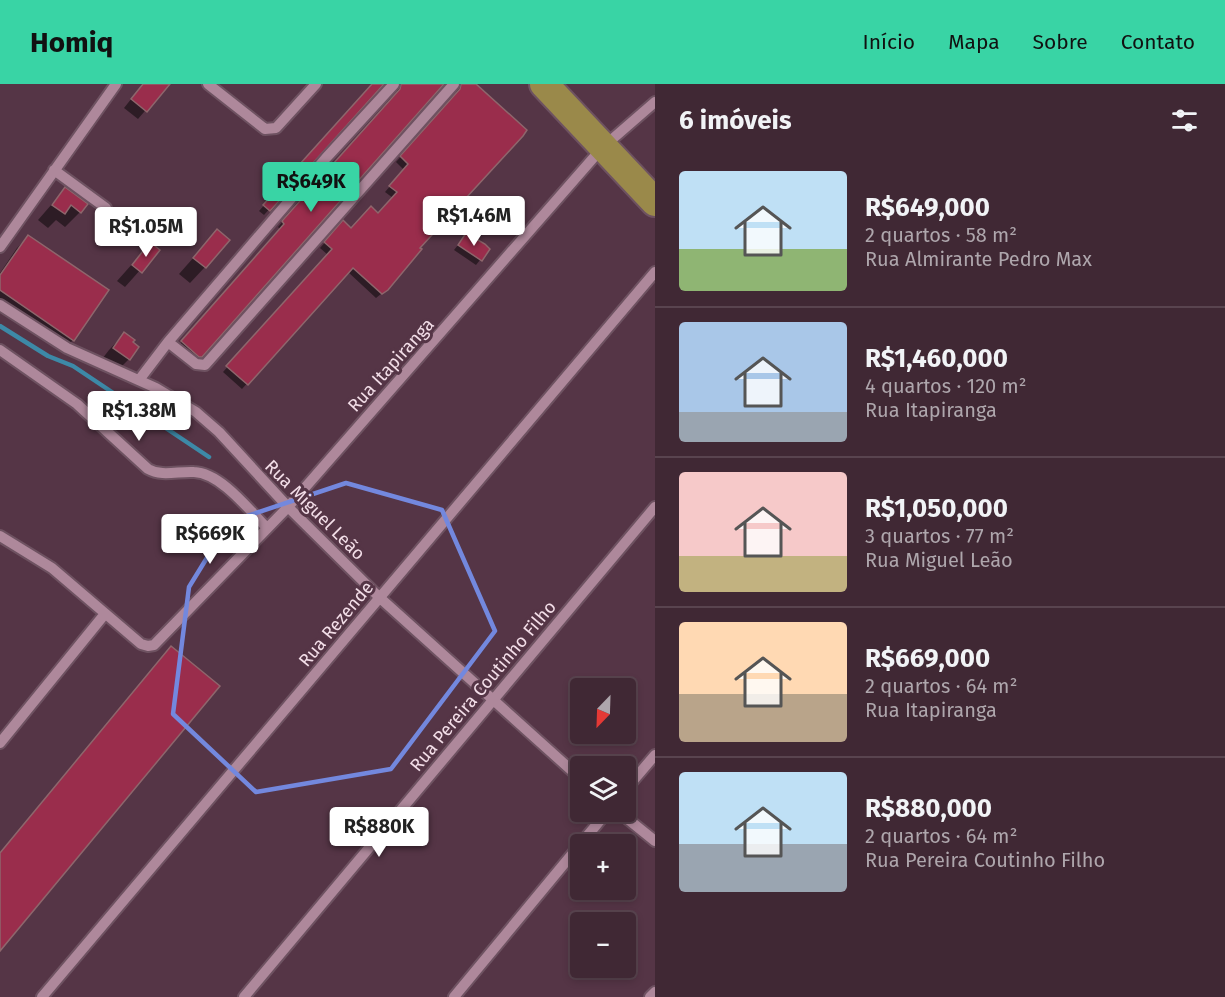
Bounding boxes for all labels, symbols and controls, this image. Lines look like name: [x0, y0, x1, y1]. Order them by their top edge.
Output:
text: Homiq: [30, 26, 113, 59]
text: Início: [862, 29, 915, 55]
text: Mapa: [948, 29, 1000, 55]
text: Sobre: [1033, 29, 1088, 55]
text: Contato: [1121, 29, 1195, 55]
icon: filters: [1168, 104, 1201, 137]
text: 6 imóveis: [679, 105, 791, 136]
pin: R$649K: [262, 162, 360, 213]
text: R$649K: [276, 169, 346, 193]
text: R$649,000: [865, 192, 990, 223]
icon: home: [727, 195, 799, 267]
pin: R$1.46M: [419, 196, 529, 247]
text: R$1.46M: [437, 203, 511, 227]
pin: R$1.05M: [91, 207, 201, 258]
text: R$1.05M: [109, 214, 183, 238]
text: 2 quartos · 58 m²: [865, 223, 1017, 247]
text: Rua Almirante Pedro Max: [865, 247, 1092, 271]
street label: Rua Itapiranga: [343, 314, 439, 416]
text: R$1,460,000: [865, 343, 1008, 374]
icon: home: [727, 346, 799, 418]
text: 4 quartos · 120 m²: [865, 374, 1027, 398]
pin: R$1.38M: [84, 391, 194, 442]
text: R$1.38M: [102, 398, 176, 422]
text: Rua Itapiranga: [865, 398, 997, 422]
street label: Rua Miguel Leão: [260, 455, 370, 565]
text: R$1,050,000: [865, 493, 1008, 524]
icon: home: [727, 496, 799, 568]
pin: R$669K: [161, 514, 259, 565]
text: R$669K: [175, 521, 245, 545]
text: 3 quartos · 77 m²: [865, 524, 1014, 548]
text: Rua Miguel Leão: [865, 548, 1013, 572]
street label: Rua Rezende: [294, 577, 378, 671]
street label: Rua Pereira Coutinho Filho: [405, 596, 561, 776]
text: R$669,000: [865, 643, 990, 674]
icon: home: [727, 646, 799, 718]
text: 2 quartos · 64 m²: [865, 674, 1017, 698]
north arrow: [570, 678, 636, 744]
map controls: [570, 678, 636, 978]
text: Rua Itapiranga: [865, 698, 997, 722]
button: layers: [570, 756, 636, 822]
text: R$880,000: [865, 793, 992, 824]
icon: home: [727, 796, 799, 868]
pin: R$880K: [330, 807, 428, 858]
text: R$880K: [344, 814, 414, 838]
text: 2 quartos · 64 m²: [865, 824, 1017, 848]
button: +: [570, 834, 636, 900]
text: Rua Pereira Coutinho Filho: [865, 848, 1105, 872]
button: −: [570, 912, 636, 978]

